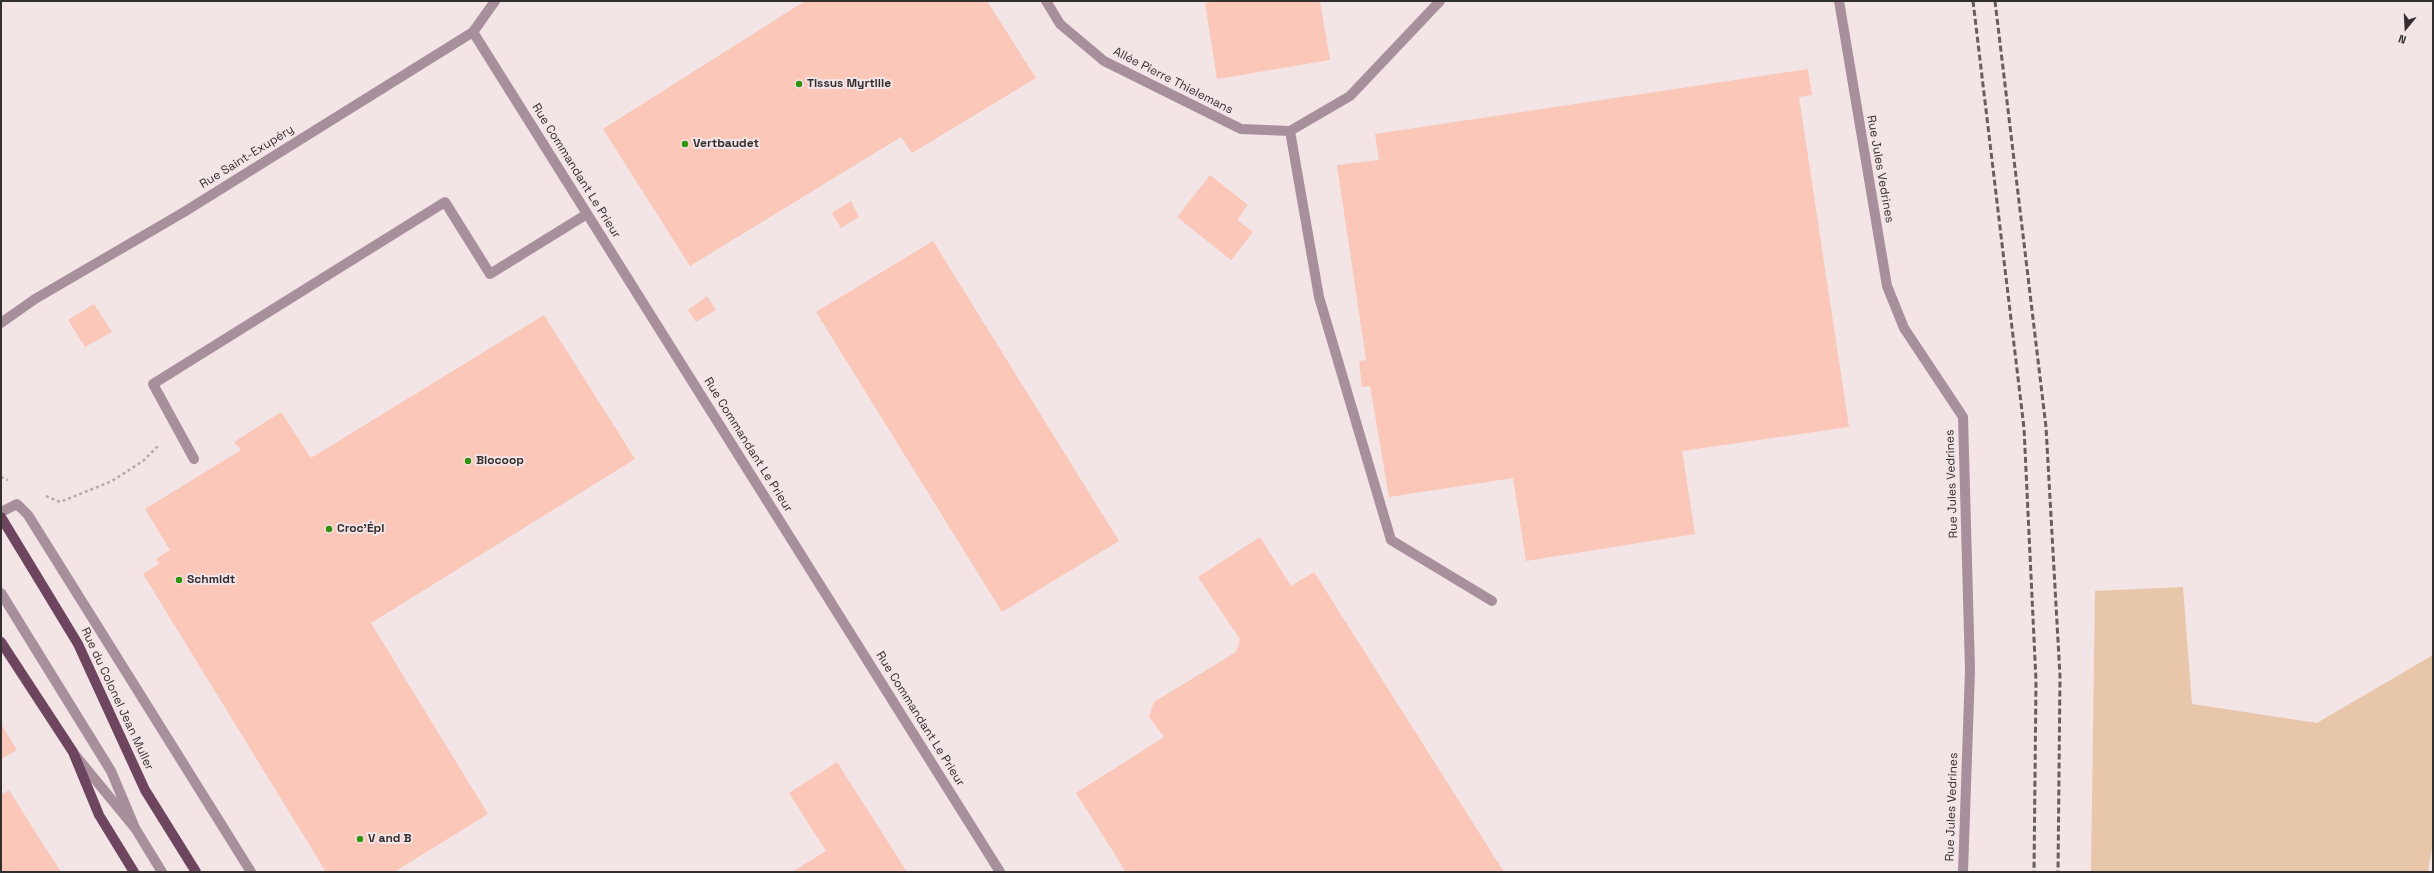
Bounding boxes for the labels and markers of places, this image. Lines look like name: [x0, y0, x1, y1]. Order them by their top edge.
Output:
place label: Tissus Myrtille: [807, 77, 891, 91]
marker: Tissus Myrtille: [794, 79, 804, 89]
place label: Vertbaudet: [693, 137, 759, 151]
marker: Vertbaudet: [680, 139, 690, 149]
place label: Biocoop: [476, 454, 524, 468]
marker: Biocoop: [463, 456, 473, 466]
place label: Croc'Épi: [337, 522, 384, 536]
marker: Croc'Épi: [324, 524, 334, 534]
place label: Schmidt: [187, 573, 235, 587]
marker: Schmidt: [174, 575, 184, 585]
place label: V and B: [368, 832, 411, 846]
marker: V and B: [355, 834, 365, 844]

